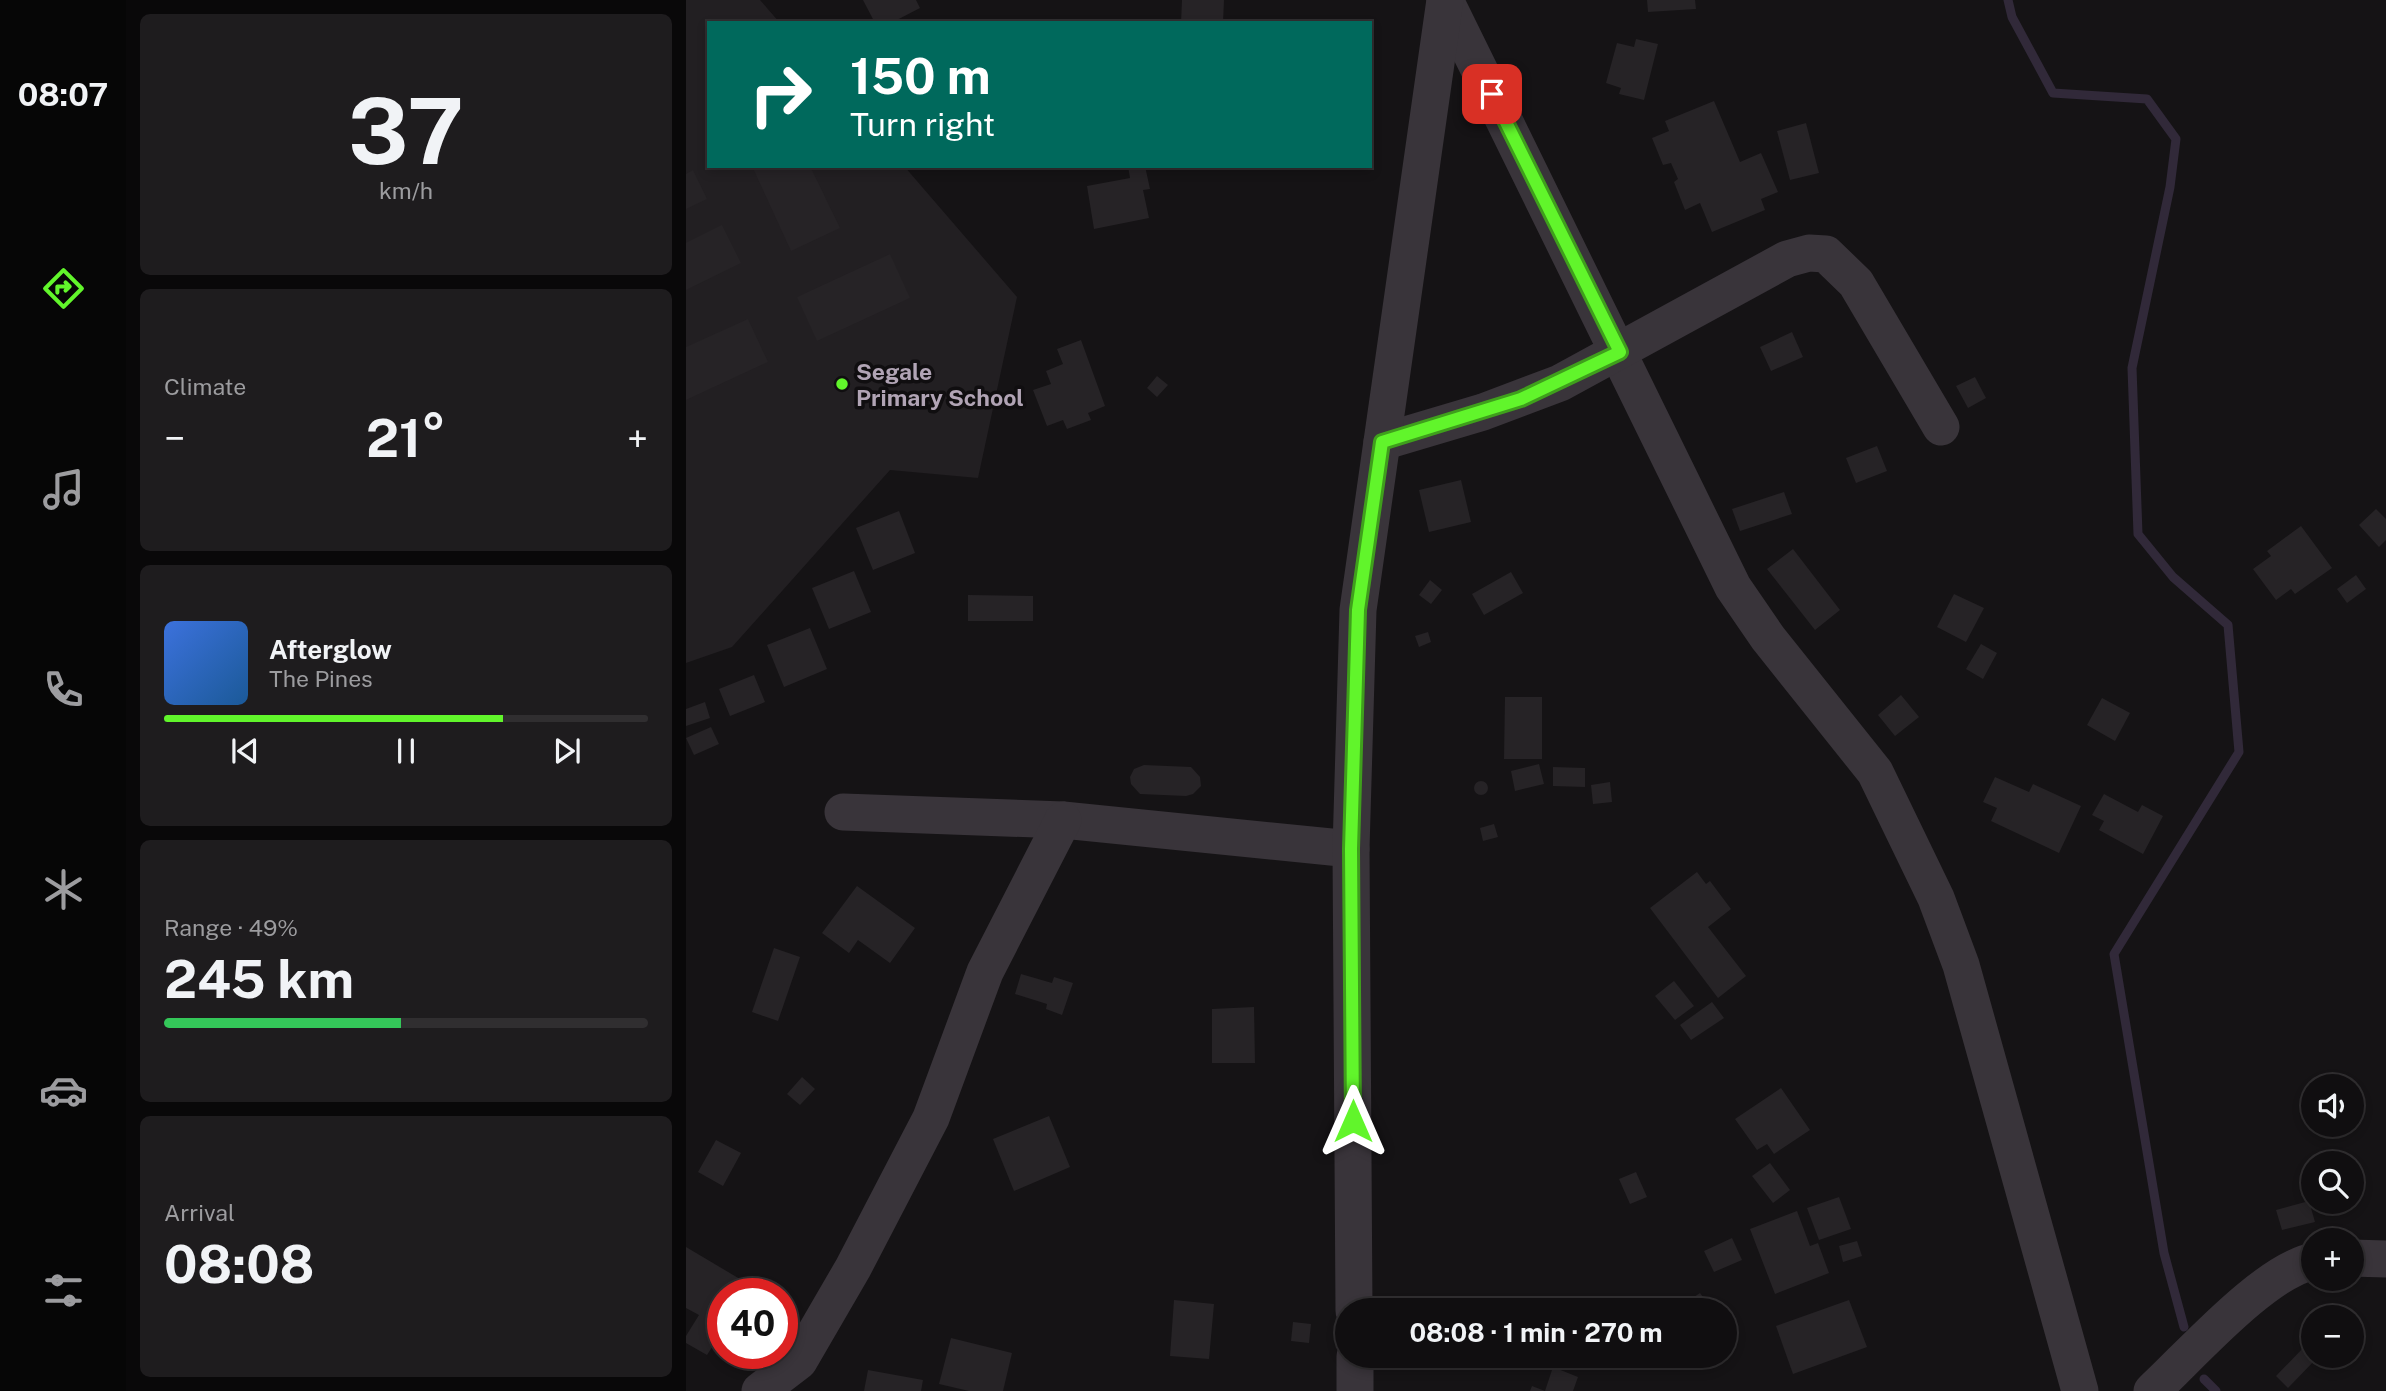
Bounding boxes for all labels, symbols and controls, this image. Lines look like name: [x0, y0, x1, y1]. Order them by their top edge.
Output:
text: 150 m: [850, 47, 991, 105]
icon: right: [735, 49, 826, 140]
pin: [1462, 64, 1522, 124]
icon: arrive: [1473, 75, 1511, 113]
text: 08:07: [18, 76, 108, 113]
text: 37: [348, 78, 464, 184]
text: Turn right: [850, 106, 995, 143]
text: km/h: [379, 177, 433, 204]
icon: directions: [39, 264, 88, 313]
place label: Segale Primary School: [856, 358, 1024, 411]
text: Climate: [164, 373, 246, 400]
marker: Segale Primary School: [834, 376, 850, 392]
text: 21°: [366, 408, 446, 469]
text: −: [164, 416, 185, 461]
text: +: [627, 416, 648, 461]
icon: music: [39, 465, 88, 514]
text: Afterglow: [269, 634, 392, 665]
icon: phone: [39, 665, 88, 714]
text: The Pines: [269, 665, 373, 692]
icon: previous: [226, 732, 264, 770]
icon: pause: [387, 732, 425, 770]
icon: next: [548, 732, 586, 770]
icon: climate: [39, 865, 88, 914]
text: Range · 49%: [164, 914, 298, 941]
text: 245 km: [164, 949, 354, 1010]
icon: car: [39, 1066, 88, 1115]
map controls: [2301, 1074, 2364, 1368]
button: sound: [2301, 1074, 2364, 1137]
position arrow: [1316, 1084, 1390, 1158]
button: search: [2301, 1151, 2364, 1214]
text: Arrival: [164, 1199, 235, 1226]
button: +: [2301, 1228, 2364, 1291]
text: 08:08: [164, 1234, 315, 1295]
icon: filters: [39, 1266, 88, 1315]
speed limit sign: 40: [707, 1278, 798, 1369]
button: −: [2301, 1305, 2364, 1368]
text: 08:08 · 1 min · 270 m: [1409, 1317, 1663, 1348]

